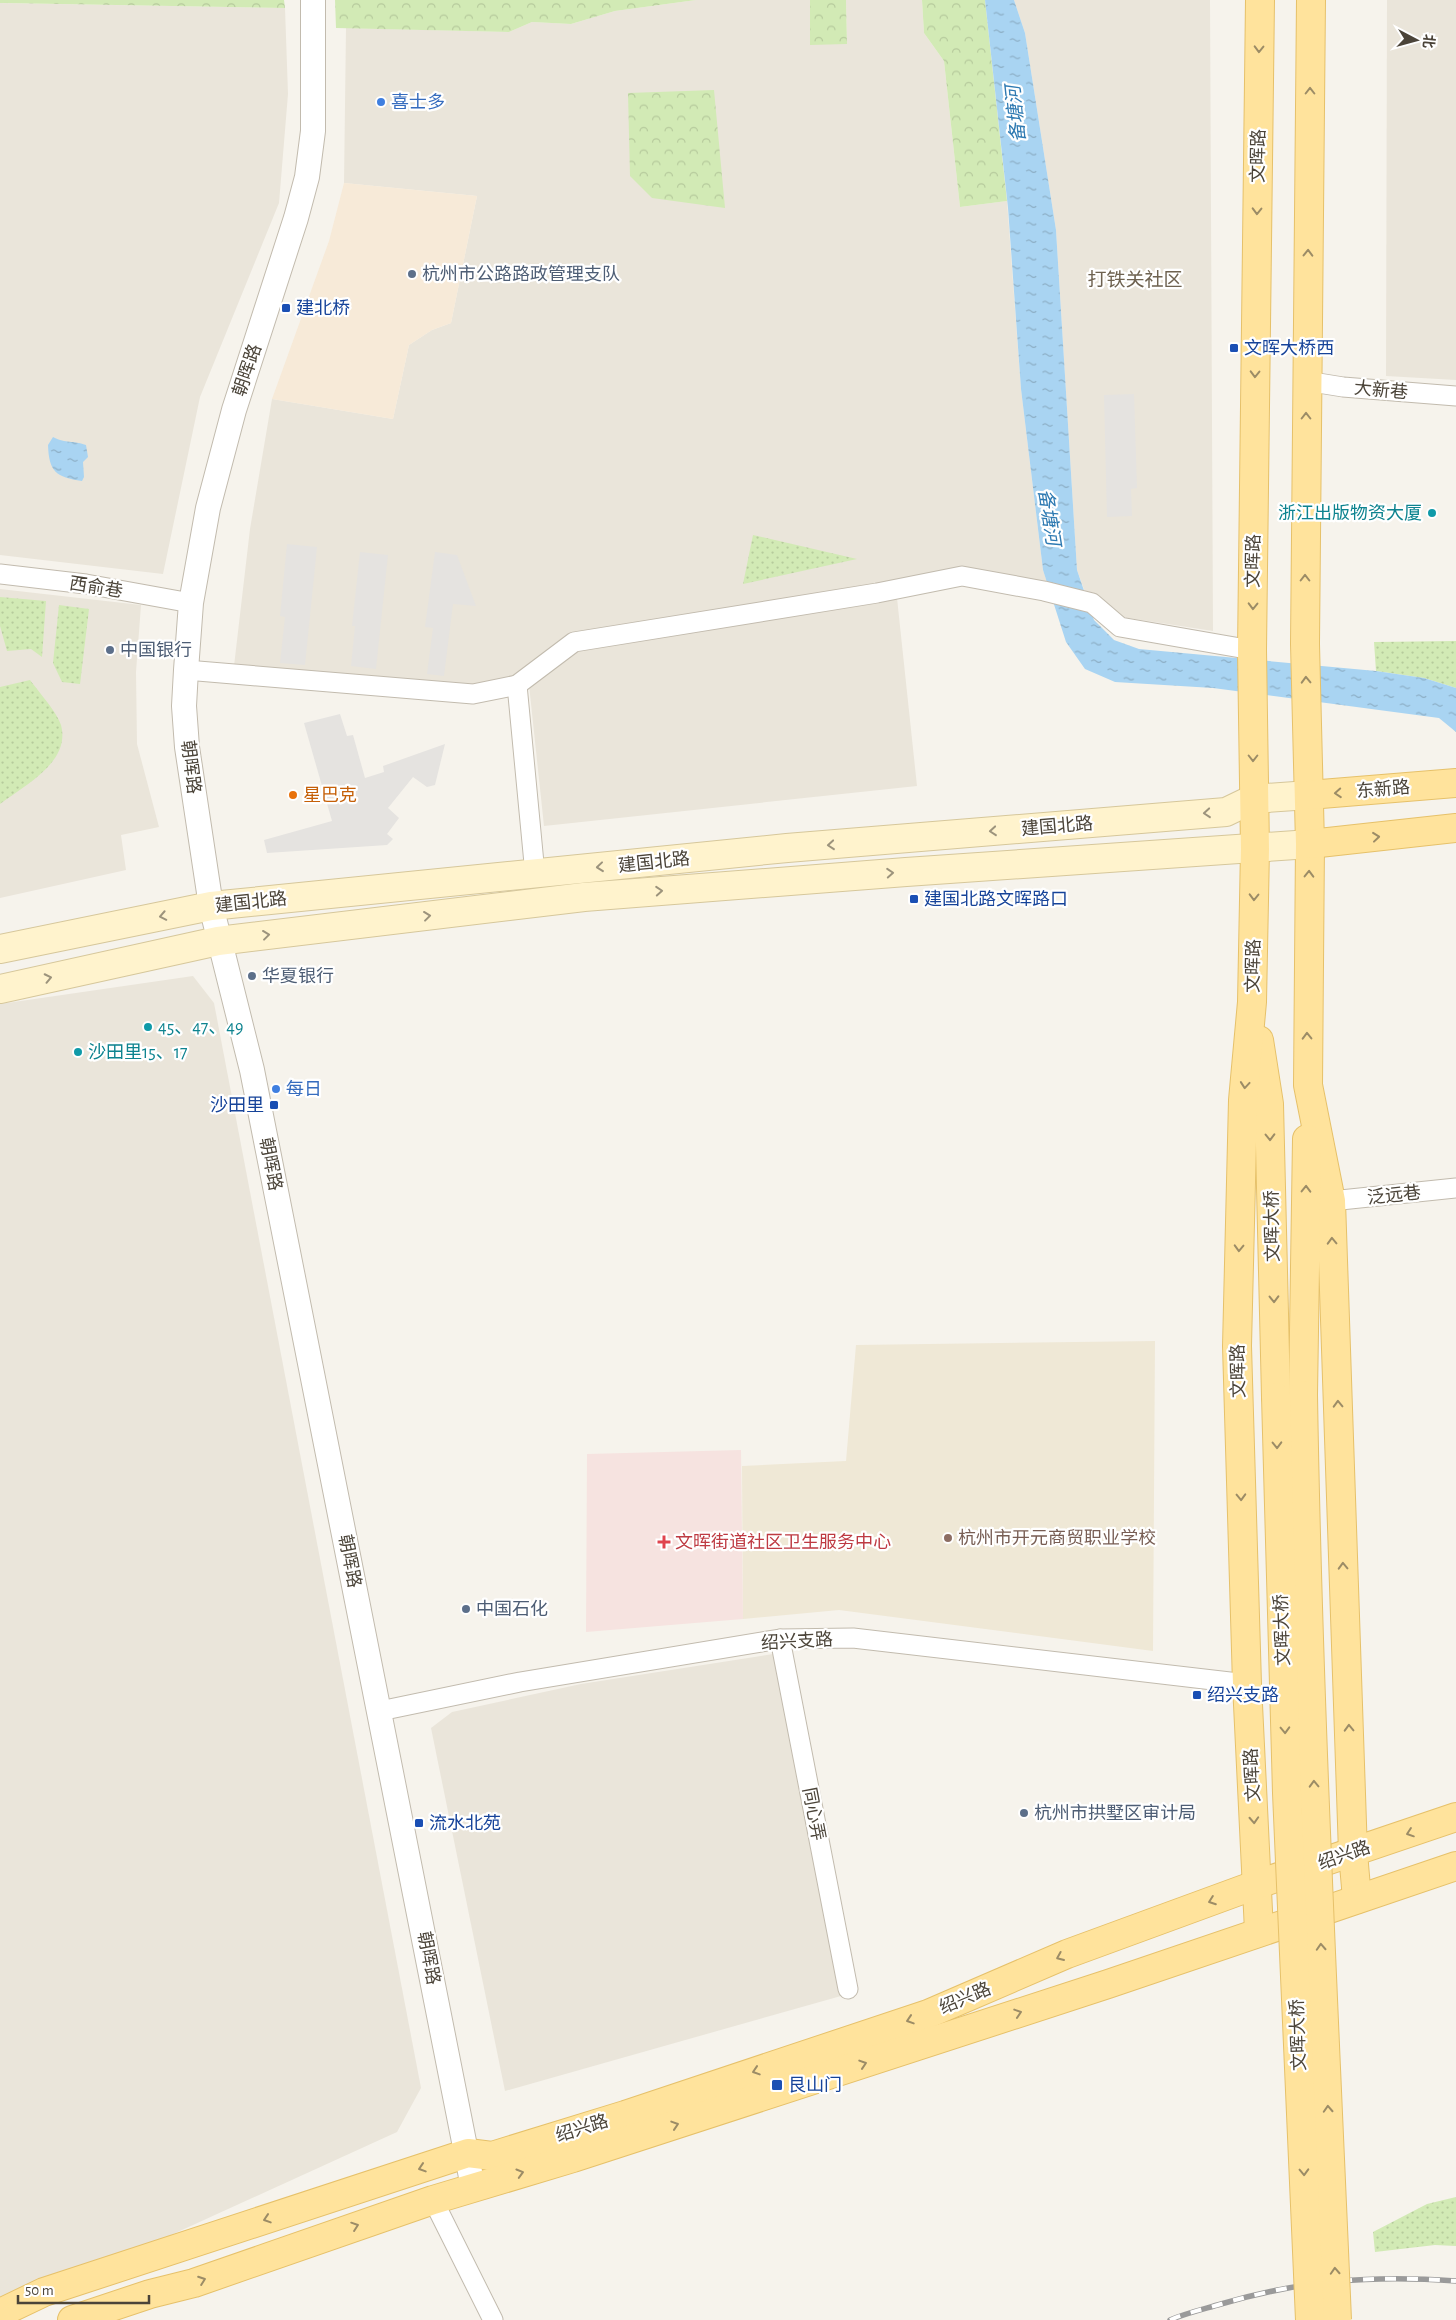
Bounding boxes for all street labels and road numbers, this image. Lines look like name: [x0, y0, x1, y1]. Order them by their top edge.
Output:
street label: 文晖路: [1248, 129, 1268, 183]
street label: 朝晖路: [229, 341, 265, 399]
street label: 大新巷: [1353, 378, 1409, 402]
street label: 文晖路: [1243, 534, 1263, 588]
street label: 西俞巷: [68, 573, 124, 601]
street label: 朝晖路: [178, 739, 204, 795]
street label: 东新路: [1355, 777, 1411, 801]
street label: 建国北路: [1020, 813, 1094, 839]
street label: 建国北路: [617, 848, 691, 876]
street label: 建国北路: [214, 888, 288, 916]
street label: 文晖路: [1243, 939, 1263, 993]
street label: 朝晖路: [256, 1136, 286, 1192]
street label: 泛远巷: [1366, 1182, 1422, 1208]
street label: 文晖大桥: [1261, 1190, 1283, 1262]
street label: 文晖路: [1228, 1344, 1248, 1398]
street label: 朝晖路: [335, 1533, 365, 1589]
street label: 文晖大桥: [1271, 1594, 1293, 1666]
street label: 绍兴支路: [761, 1629, 833, 1653]
street label: 文晖路: [1241, 1748, 1263, 1802]
street label: 同心弄: [799, 1786, 828, 1842]
street label: 绍兴路: [1315, 1837, 1373, 1873]
street label: 朝晖路: [414, 1930, 444, 1986]
street label: 绍兴路: [936, 1978, 994, 2018]
street label: 文晖大桥: [1287, 1999, 1309, 2071]
street label: 绍兴路: [553, 2111, 611, 2145]

